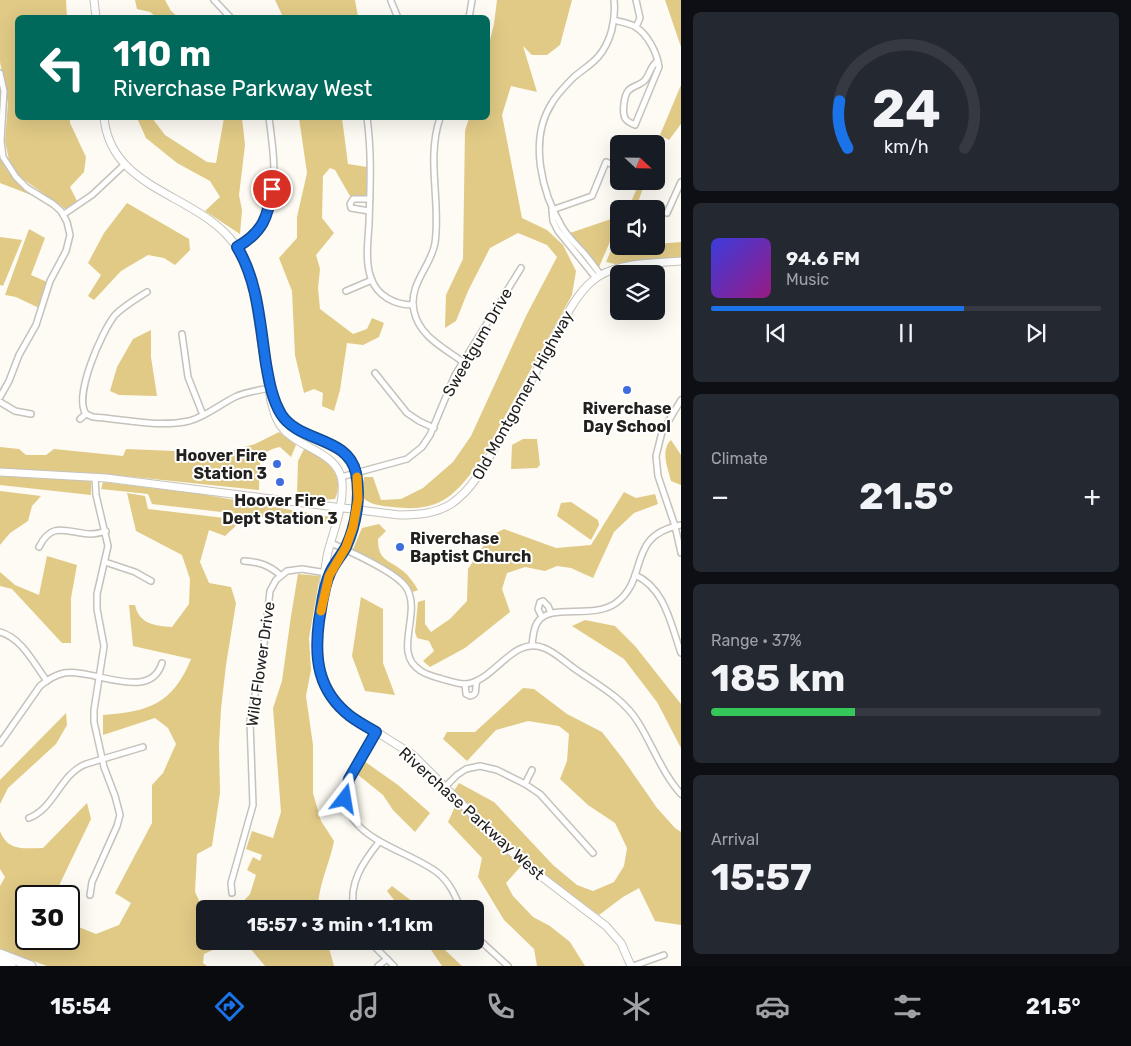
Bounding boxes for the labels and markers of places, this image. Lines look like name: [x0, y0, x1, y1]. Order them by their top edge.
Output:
pin: [251, 168, 293, 210]
marker: Riverchase Day School: [621, 384, 633, 396]
place label: Riverchase Day School: [582, 399, 672, 436]
place label: Hoover Fire Station 3: [176, 446, 267, 483]
marker: Hoover Fire Station 3: [271, 458, 283, 470]
marker: Hoover Fire Dept Station 3: [274, 476, 286, 488]
place label: Hoover Fire Dept Station 3: [222, 491, 338, 528]
place label: Riverchase Baptist Church: [410, 529, 531, 566]
marker: Riverchase Baptist Church: [394, 541, 406, 553]

